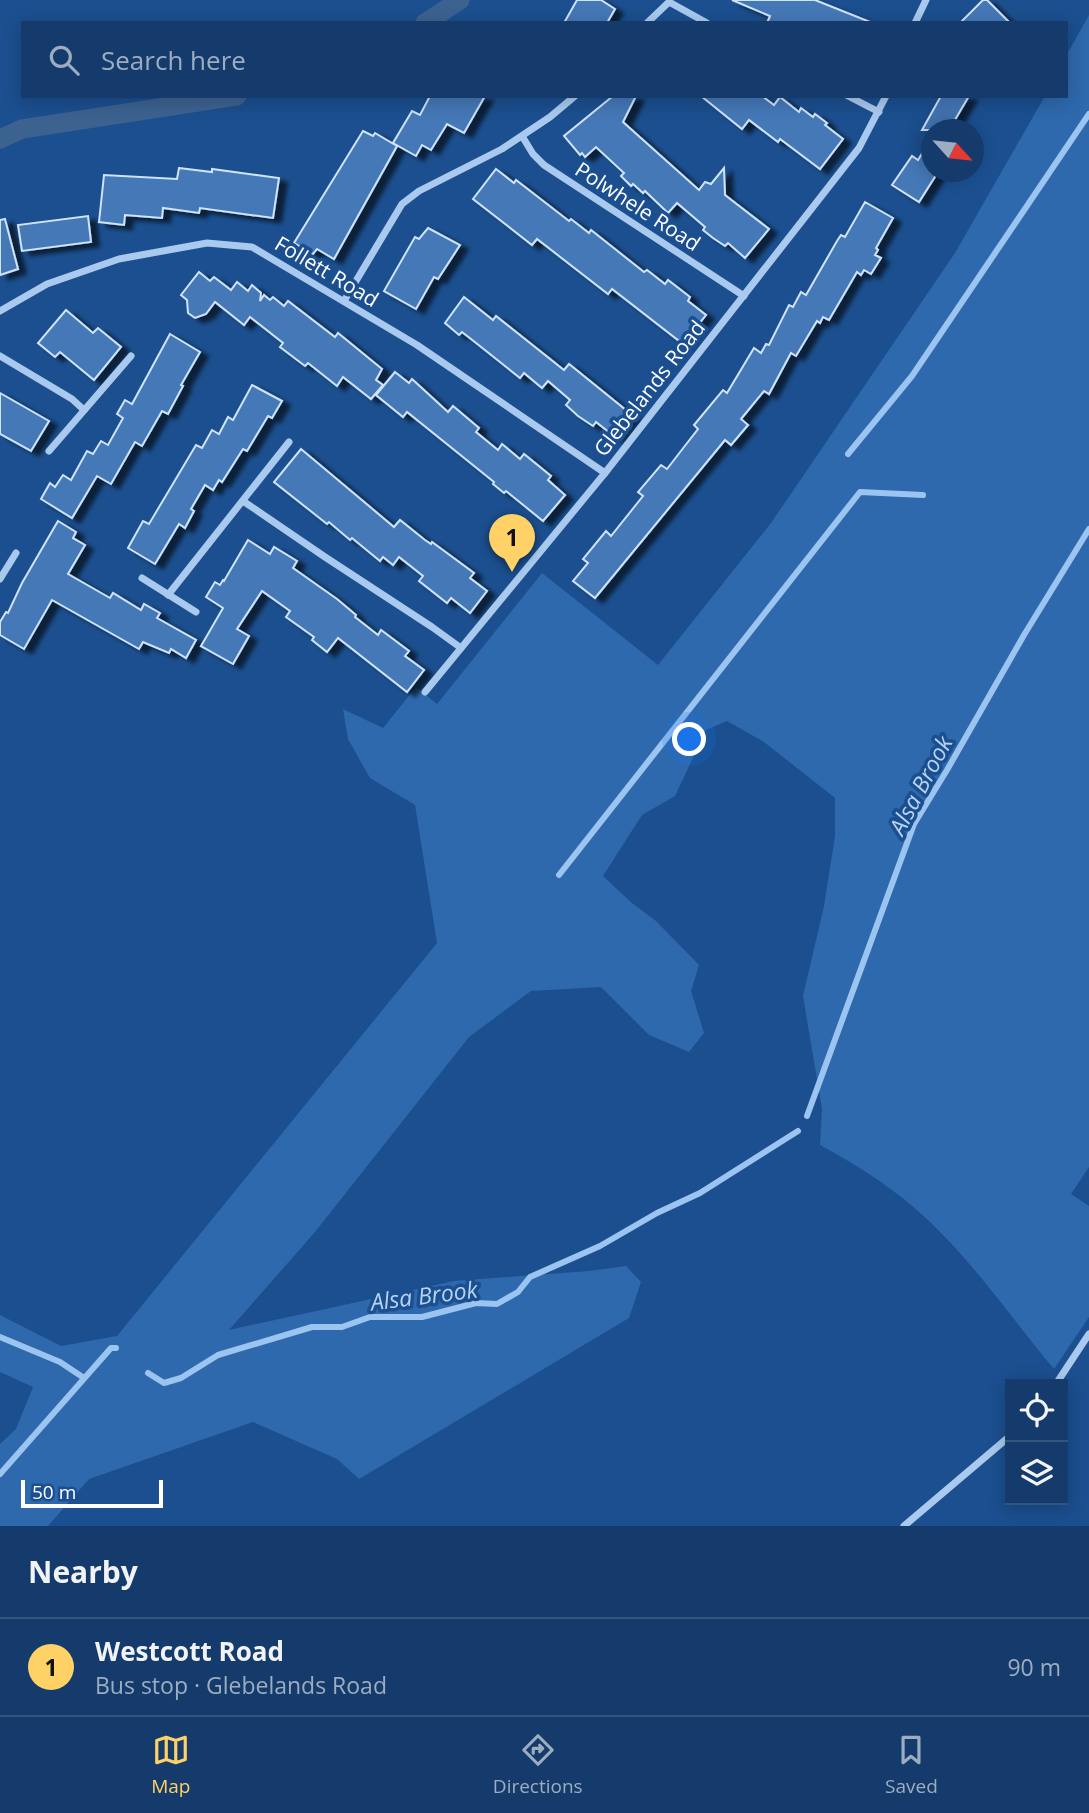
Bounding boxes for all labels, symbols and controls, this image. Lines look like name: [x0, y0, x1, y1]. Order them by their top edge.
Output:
search box: [21, 21, 1068, 98]
icon: search: [45, 41, 83, 79]
text: Search here: [101, 42, 246, 78]
north arrow: [921, 119, 984, 182]
street label: Polwhele Road: [570, 155, 706, 257]
street label: Follett Road: [270, 229, 384, 313]
street label: Glebelands Road: [587, 314, 711, 462]
pin: 1: [489, 514, 535, 572]
your location: [672, 722, 706, 756]
water label: Alsa Brook: [880, 729, 960, 842]
water label: Alsa Brook: [367, 1272, 480, 1318]
map controls: [1005, 1379, 1068, 1505]
button: locate: [1005, 1379, 1068, 1442]
button: layers: [1005, 1442, 1068, 1505]
scale bar: [21, 1477, 163, 1509]
text: 50 m: [32, 1479, 76, 1505]
text: Nearby: [28, 1551, 138, 1592]
text: Westcott Road: [95, 1633, 284, 1669]
text: 1: [44, 1651, 58, 1683]
text: 90 m: [1007, 1651, 1061, 1683]
text: Bus stop · Glebelands Road: [95, 1669, 387, 1701]
tab: Map: [151, 1731, 190, 1799]
tab: Directions: [493, 1731, 583, 1799]
tab: Saved: [885, 1731, 938, 1799]

